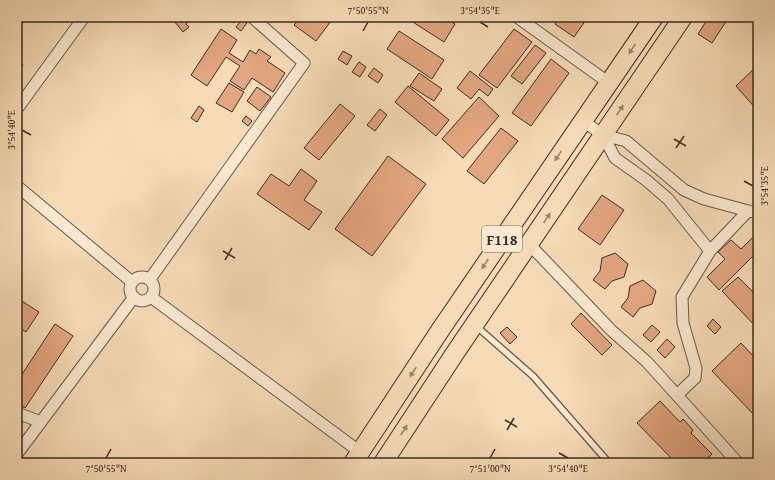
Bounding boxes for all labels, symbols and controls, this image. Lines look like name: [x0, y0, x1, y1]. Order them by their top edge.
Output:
text: 7°50'55"N: [347, 3, 389, 18]
text: 3°54'35"E: [460, 3, 500, 18]
one-way arrow: [628, 44, 636, 54]
one-way arrow: [616, 105, 624, 115]
text: 3°54'40"E: [4, 110, 19, 150]
one-way arrow: [555, 151, 562, 162]
text: 3°54'35"E: [757, 166, 772, 206]
one-way arrow: [543, 213, 551, 223]
road number: F118: [482, 226, 522, 252]
one-way arrow: [481, 259, 489, 269]
one-way arrow: [409, 367, 417, 377]
one-way arrow: [401, 425, 408, 436]
text: 7°50'55"N: [85, 461, 127, 476]
text: 7°51'00"N: [469, 461, 511, 476]
text: 3°54'40"E: [548, 461, 588, 476]

